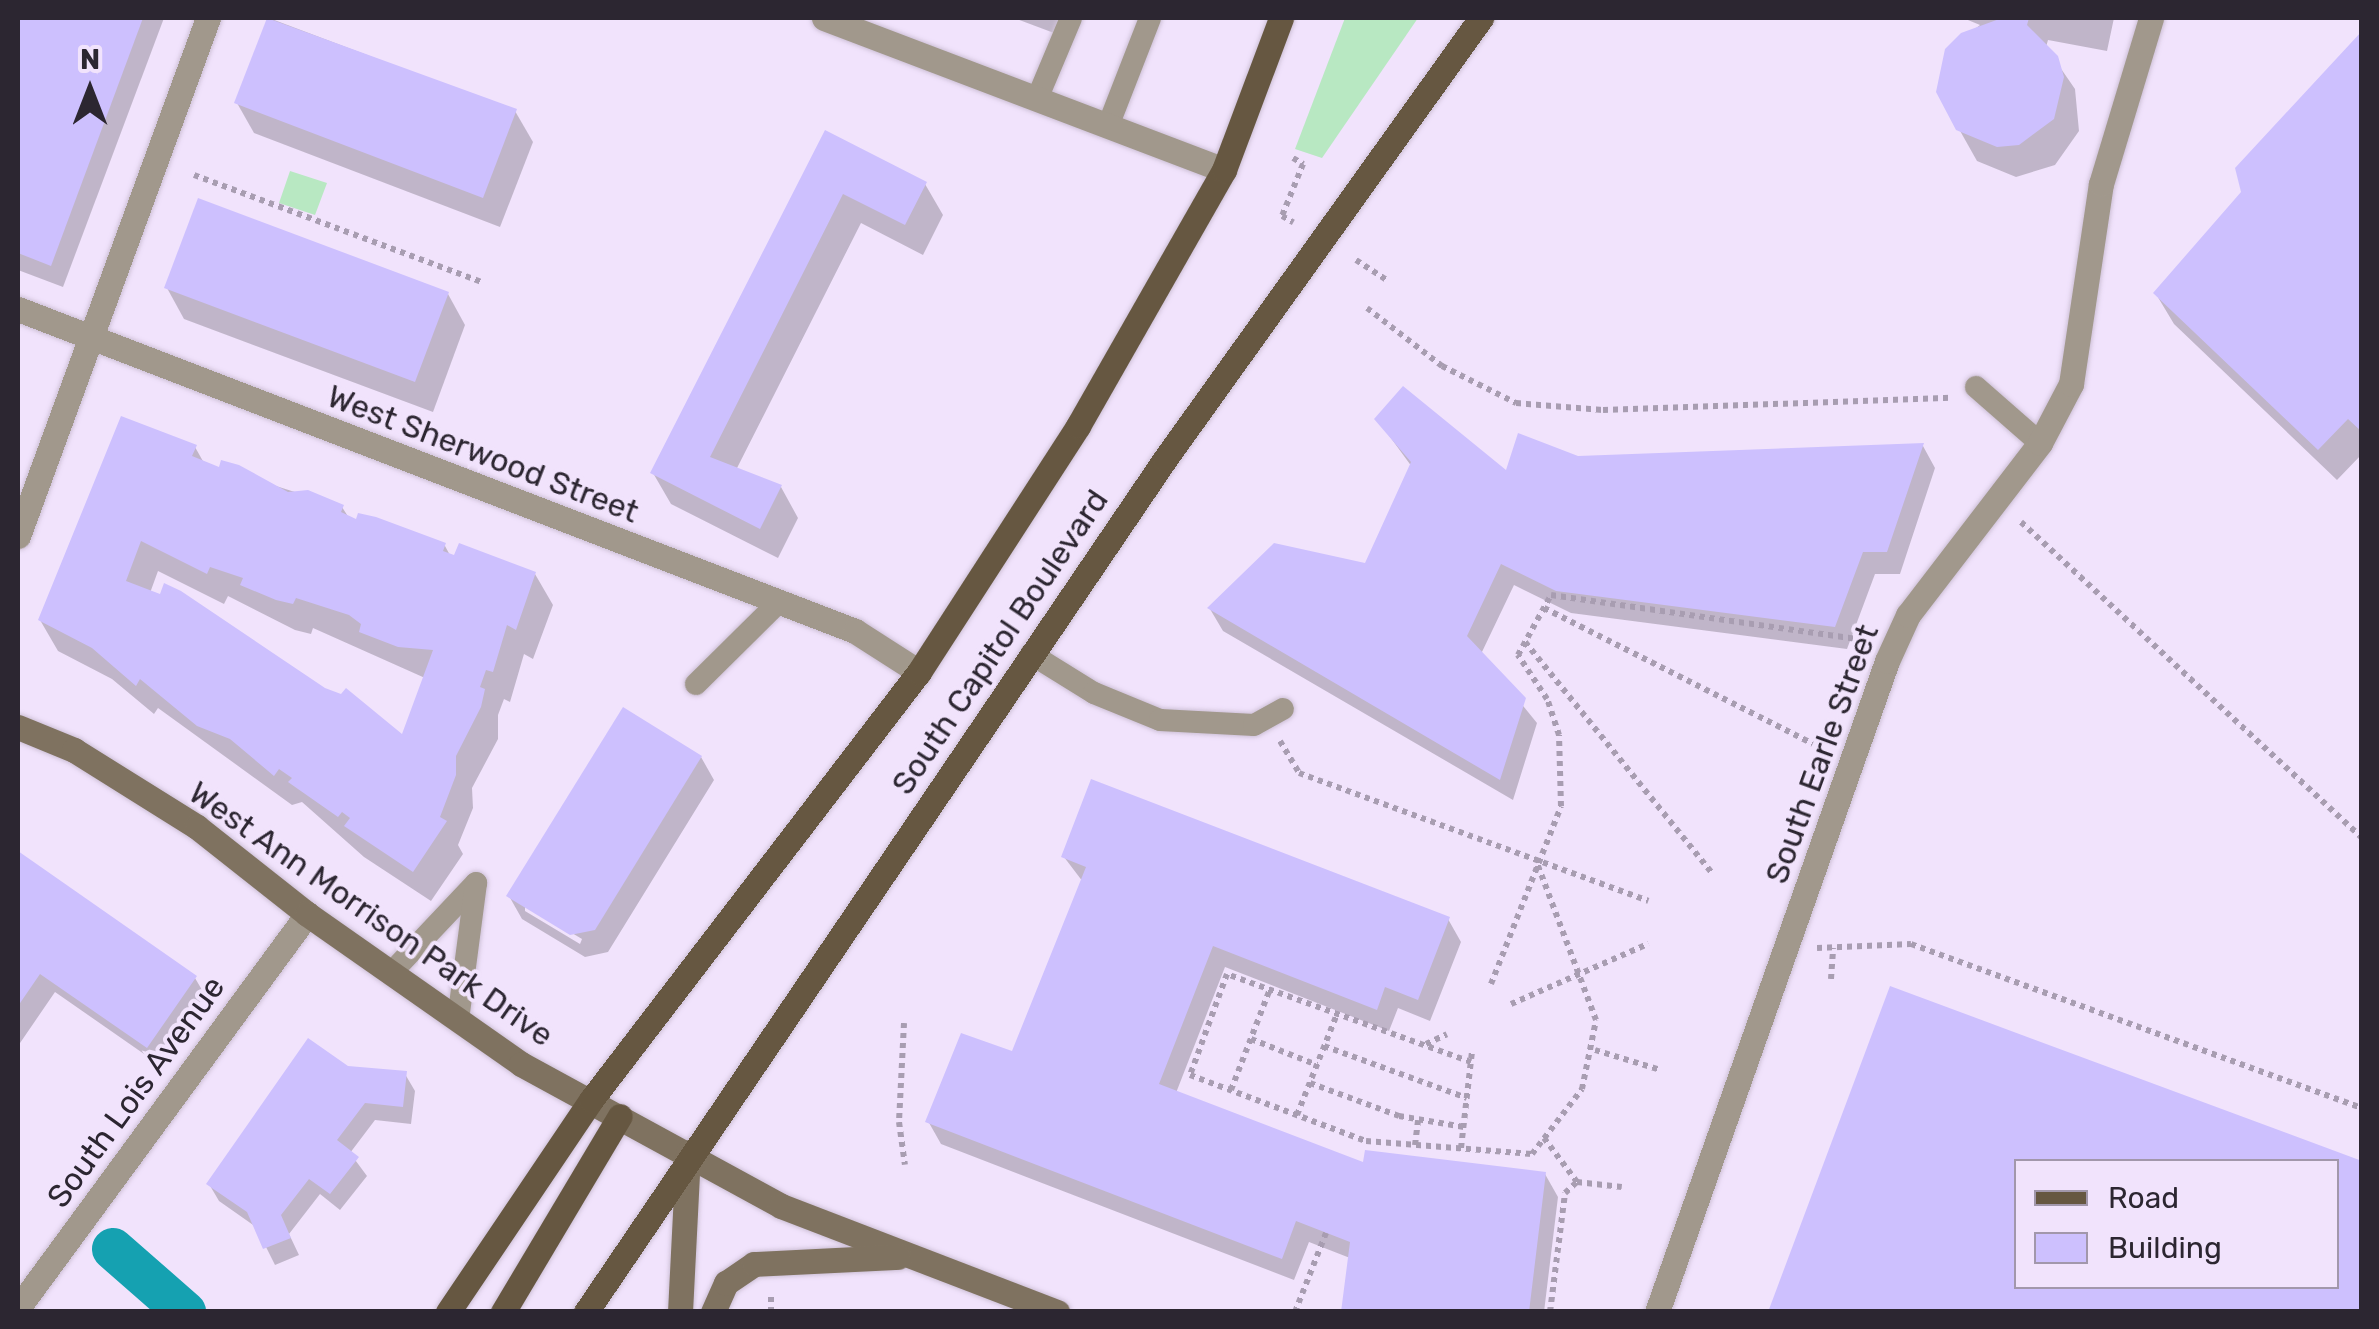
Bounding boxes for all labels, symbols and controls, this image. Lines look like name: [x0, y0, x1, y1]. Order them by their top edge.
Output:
north arrow: [40, 40, 140, 140]
text: N: [80, 43, 100, 76]
street label: West Sherwood Street: [322, 377, 644, 531]
street label: South Capitol Boulevard: [884, 482, 1116, 802]
street label: South Earle Street: [1757, 619, 1887, 889]
street label: West Ann Morrison Park Drive: [181, 773, 561, 1055]
street label: South Lois Avenue: [39, 969, 233, 1215]
legend: [2014, 1159, 2339, 1289]
text: Road: [2108, 1180, 2179, 1216]
text: Building: [2108, 1230, 2222, 1266]

